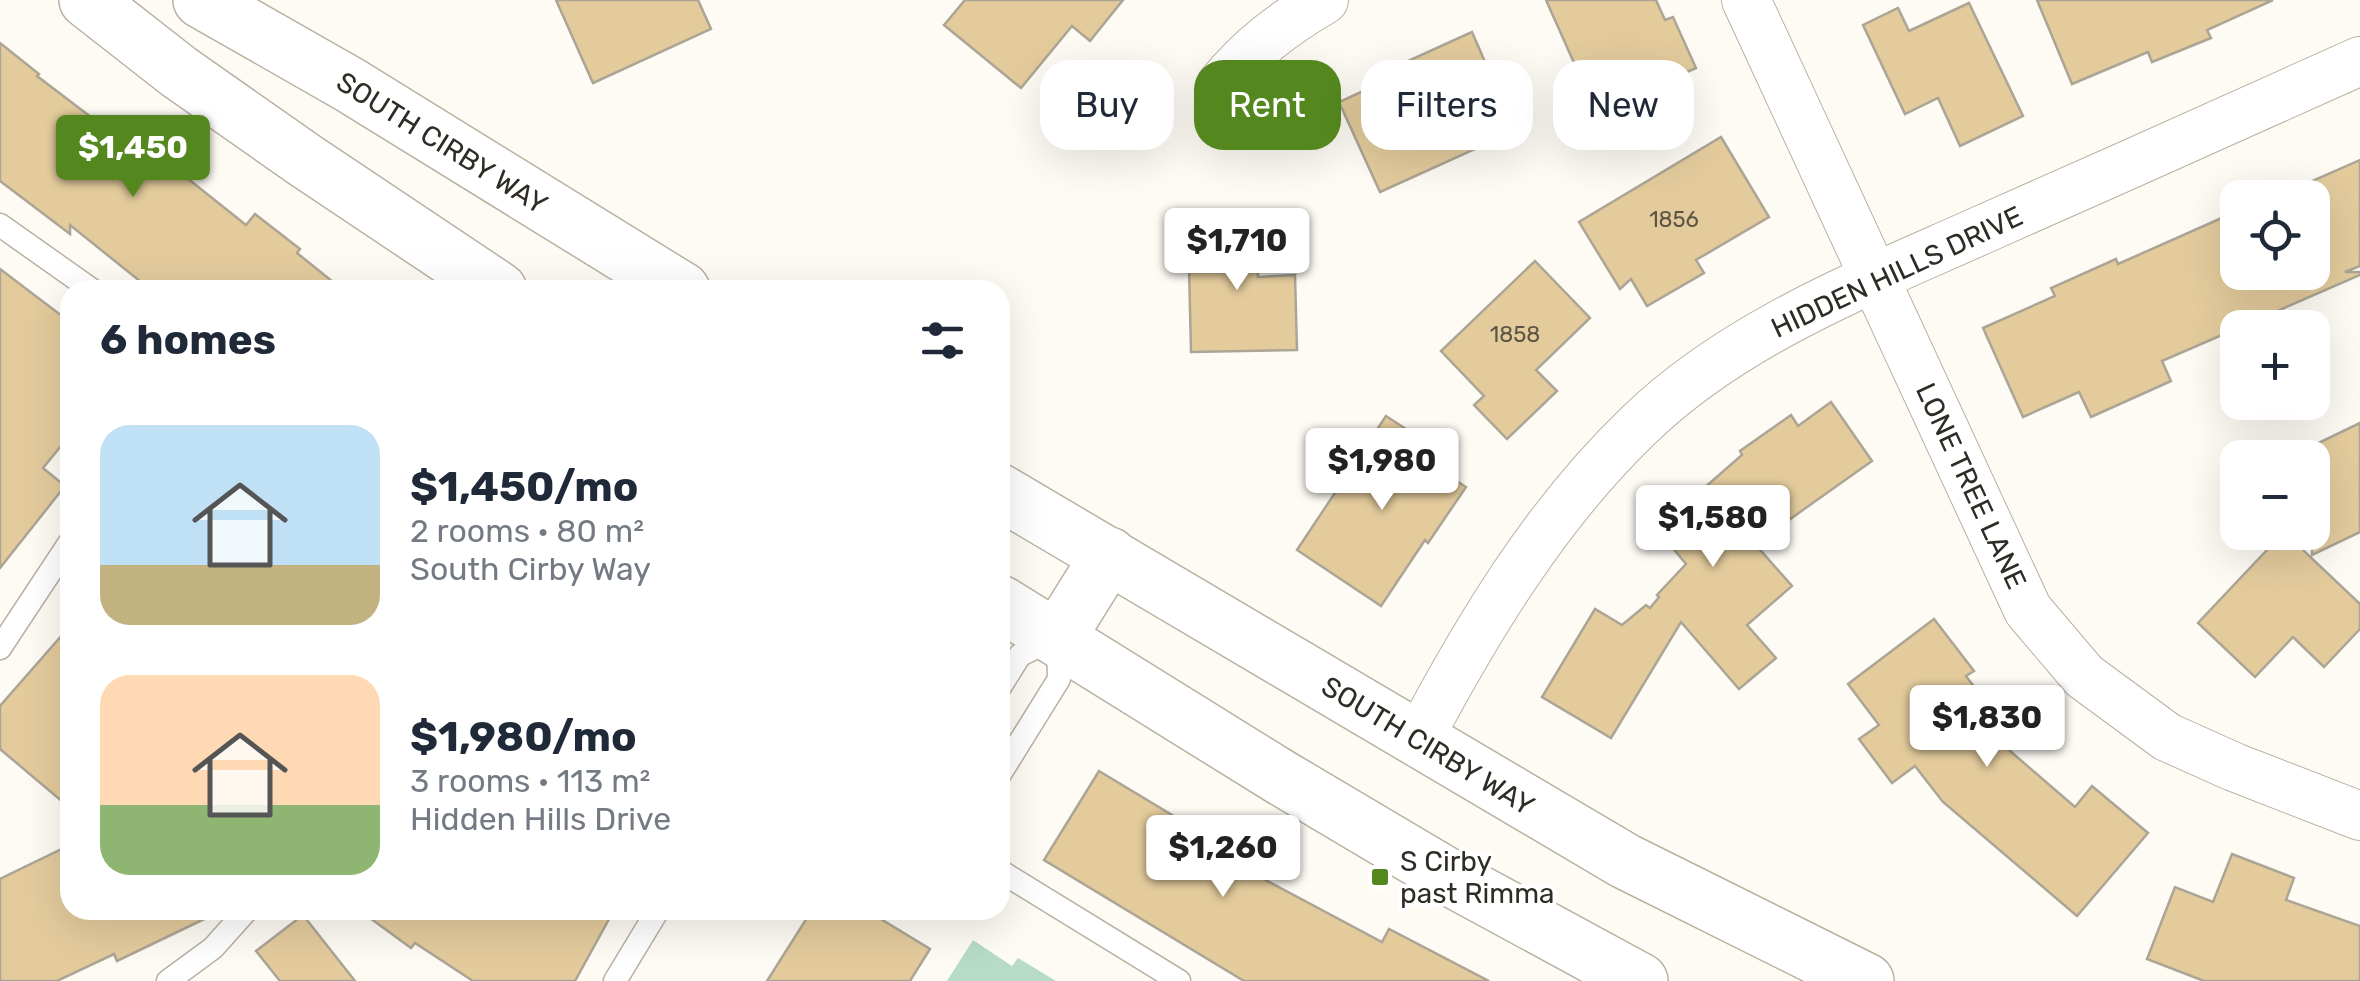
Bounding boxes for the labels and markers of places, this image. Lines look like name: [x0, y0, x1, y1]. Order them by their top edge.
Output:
pin: $1,450: [52, 115, 214, 200]
pin: $1,710: [1156, 208, 1318, 293]
pin: $1,980: [1301, 428, 1463, 513]
pin: $1,580: [1632, 485, 1794, 570]
pin: $1,830: [1906, 685, 2068, 770]
pin: $1,260: [1142, 815, 1304, 900]
place label: S Cirby past Rimma: [1400, 845, 1555, 910]
marker: S Cirby past Rimma: [1369, 866, 1391, 888]

